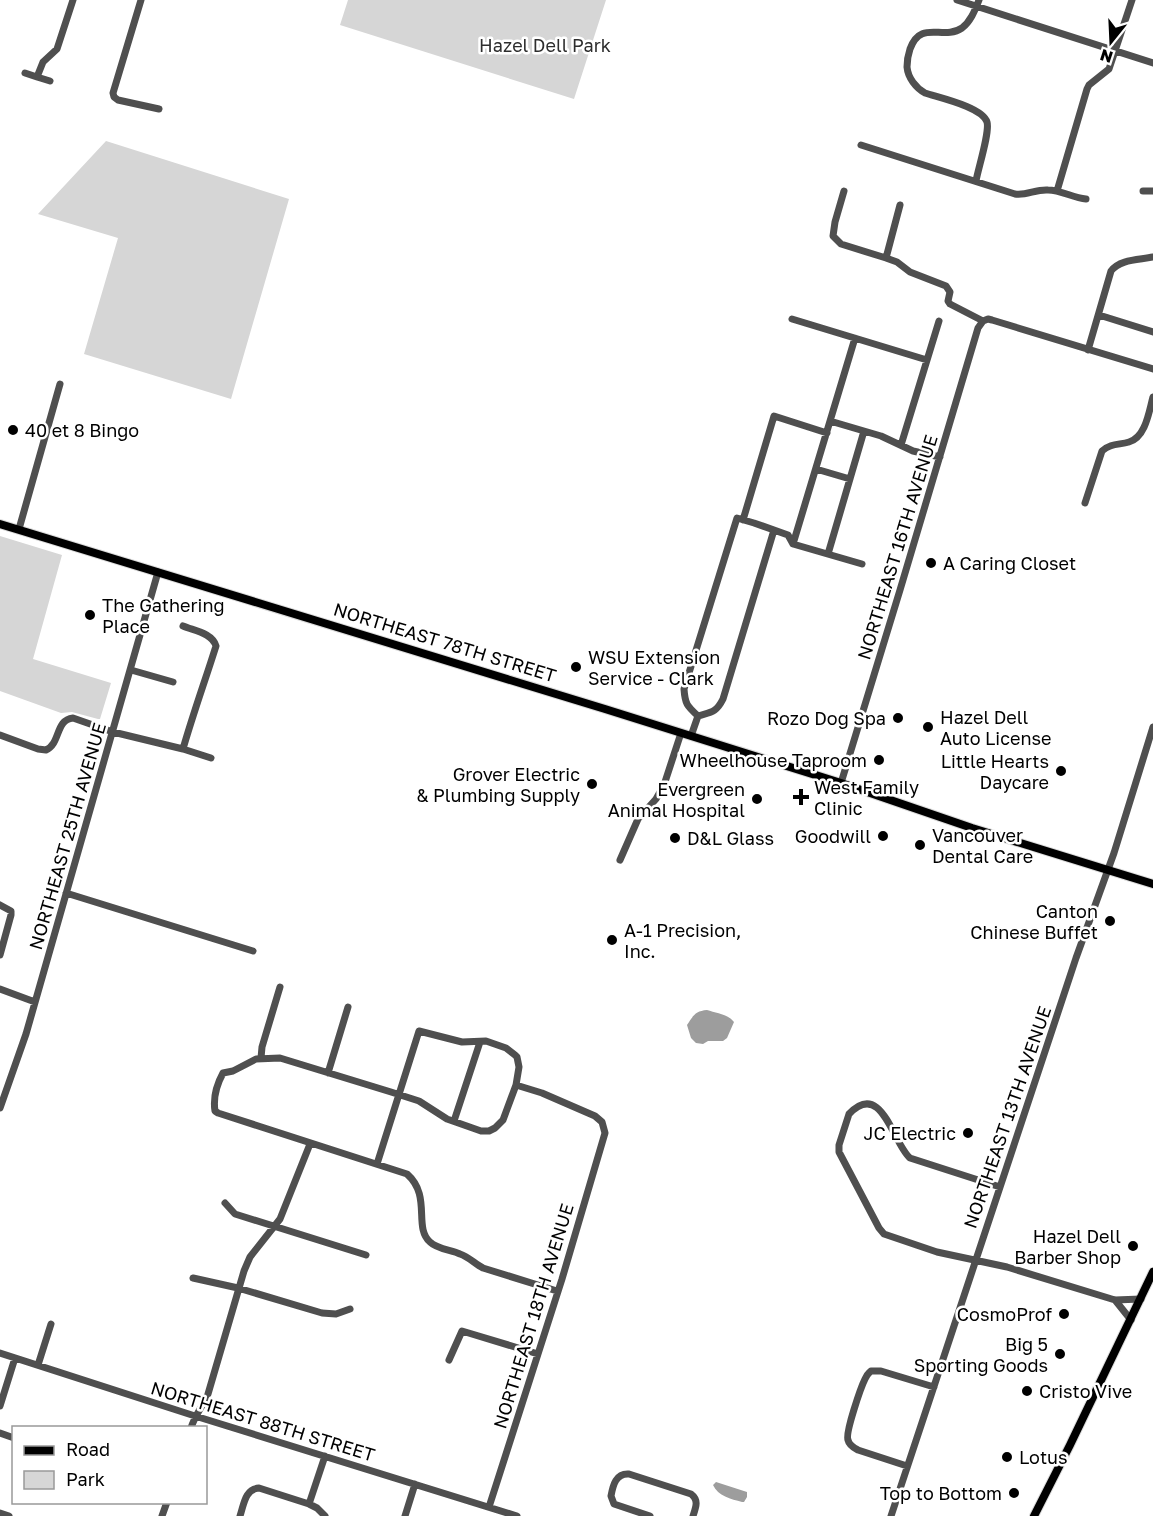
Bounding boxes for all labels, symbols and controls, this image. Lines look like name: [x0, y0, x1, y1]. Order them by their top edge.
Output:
north arrow: [1081, 12, 1141, 72]
park label: Hazel Dell Park: [479, 34, 611, 56]
text: N: [1097, 45, 1115, 68]
place label: 40 et 8 Bingo: [25, 419, 139, 441]
marker: 40 et 8 Bingo: [6, 423, 20, 437]
street label: NORTHEAST 16TH AVENUE: [852, 432, 942, 662]
place label: A Caring Closet: [943, 552, 1076, 574]
marker: A Caring Closet: [924, 556, 938, 570]
place label: The Gathering Place: [102, 594, 225, 637]
street label: NORTHEAST 78TH STREET: [331, 598, 559, 686]
marker: The Gathering Place: [83, 608, 97, 622]
place label: WSU Extension Service - Clark: [588, 646, 720, 689]
marker: WSU Extension Service - Clark: [569, 660, 583, 674]
place label: Hazel Dell Auto License: [940, 706, 1051, 749]
place label: Rozo Dog Spa: [767, 707, 886, 729]
marker: Rozo Dog Spa: [891, 711, 905, 725]
street label: NORTHEAST 25TH AVENUE: [24, 720, 110, 952]
marker: Hazel Dell Auto License: [921, 720, 935, 734]
place label: Wheelhouse Taproom: [680, 749, 867, 771]
place label: Little Hearts Daycare: [941, 750, 1049, 793]
marker: Wheelhouse Taproom: [872, 753, 886, 767]
place label: Grover Electric & Plumbing Supply: [417, 763, 580, 806]
marker: Little Hearts Daycare: [1054, 764, 1068, 778]
place label: West Family Clinic: [814, 776, 919, 819]
marker: Grover Electric & Plumbing Supply: [585, 777, 599, 791]
place label: Evergreen Animal Hospital: [608, 778, 745, 821]
marker: West Family Clinic: [792, 788, 810, 806]
marker: Evergreen Animal Hospital: [750, 792, 764, 806]
place label: Vancouver Dental Care: [932, 824, 1033, 867]
place label: Goodwill: [795, 825, 871, 847]
place label: D&L Glass: [687, 827, 774, 849]
marker: Goodwill: [876, 829, 890, 843]
marker: D&L Glass: [668, 831, 682, 845]
marker: Vancouver Dental Care: [913, 838, 927, 852]
place label: Canton Chinese Buffet: [970, 900, 1098, 943]
marker: Canton Chinese Buffet: [1103, 914, 1117, 928]
place label: A-1 Precision, Inc.: [624, 919, 741, 962]
marker: A-1 Precision, Inc.: [605, 933, 619, 947]
street label: NORTHEAST 13TH AVENUE: [959, 1003, 1055, 1231]
place label: JC Electric: [864, 1122, 956, 1144]
marker: JC Electric: [961, 1126, 975, 1140]
street label: NORTHEAST 18TH AVENUE: [488, 1201, 578, 1431]
place label: Hazel Dell Barber Shop: [1014, 1225, 1121, 1268]
marker: Hazel Dell Barber Shop: [1126, 1239, 1140, 1253]
place label: CosmoProf: [957, 1303, 1052, 1325]
marker: CosmoProf: [1057, 1307, 1071, 1321]
place label: Big 5 Sporting Goods: [914, 1333, 1048, 1376]
marker: Big 5 Sporting Goods: [1053, 1347, 1067, 1361]
street label: NORTHEAST 88TH STREET: [148, 1376, 378, 1466]
place label: Cristo Vive: [1039, 1380, 1132, 1402]
marker: Cristo Vive: [1020, 1384, 1034, 1398]
legend: [12, 1426, 207, 1504]
text: Road: [66, 1438, 110, 1460]
place label: Lotus: [1019, 1446, 1068, 1468]
marker: Lotus: [1000, 1450, 1014, 1464]
text: Park: [66, 1468, 105, 1490]
place label: Top to Bottom: [880, 1482, 1002, 1504]
marker: Top to Bottom: [1007, 1486, 1021, 1500]

